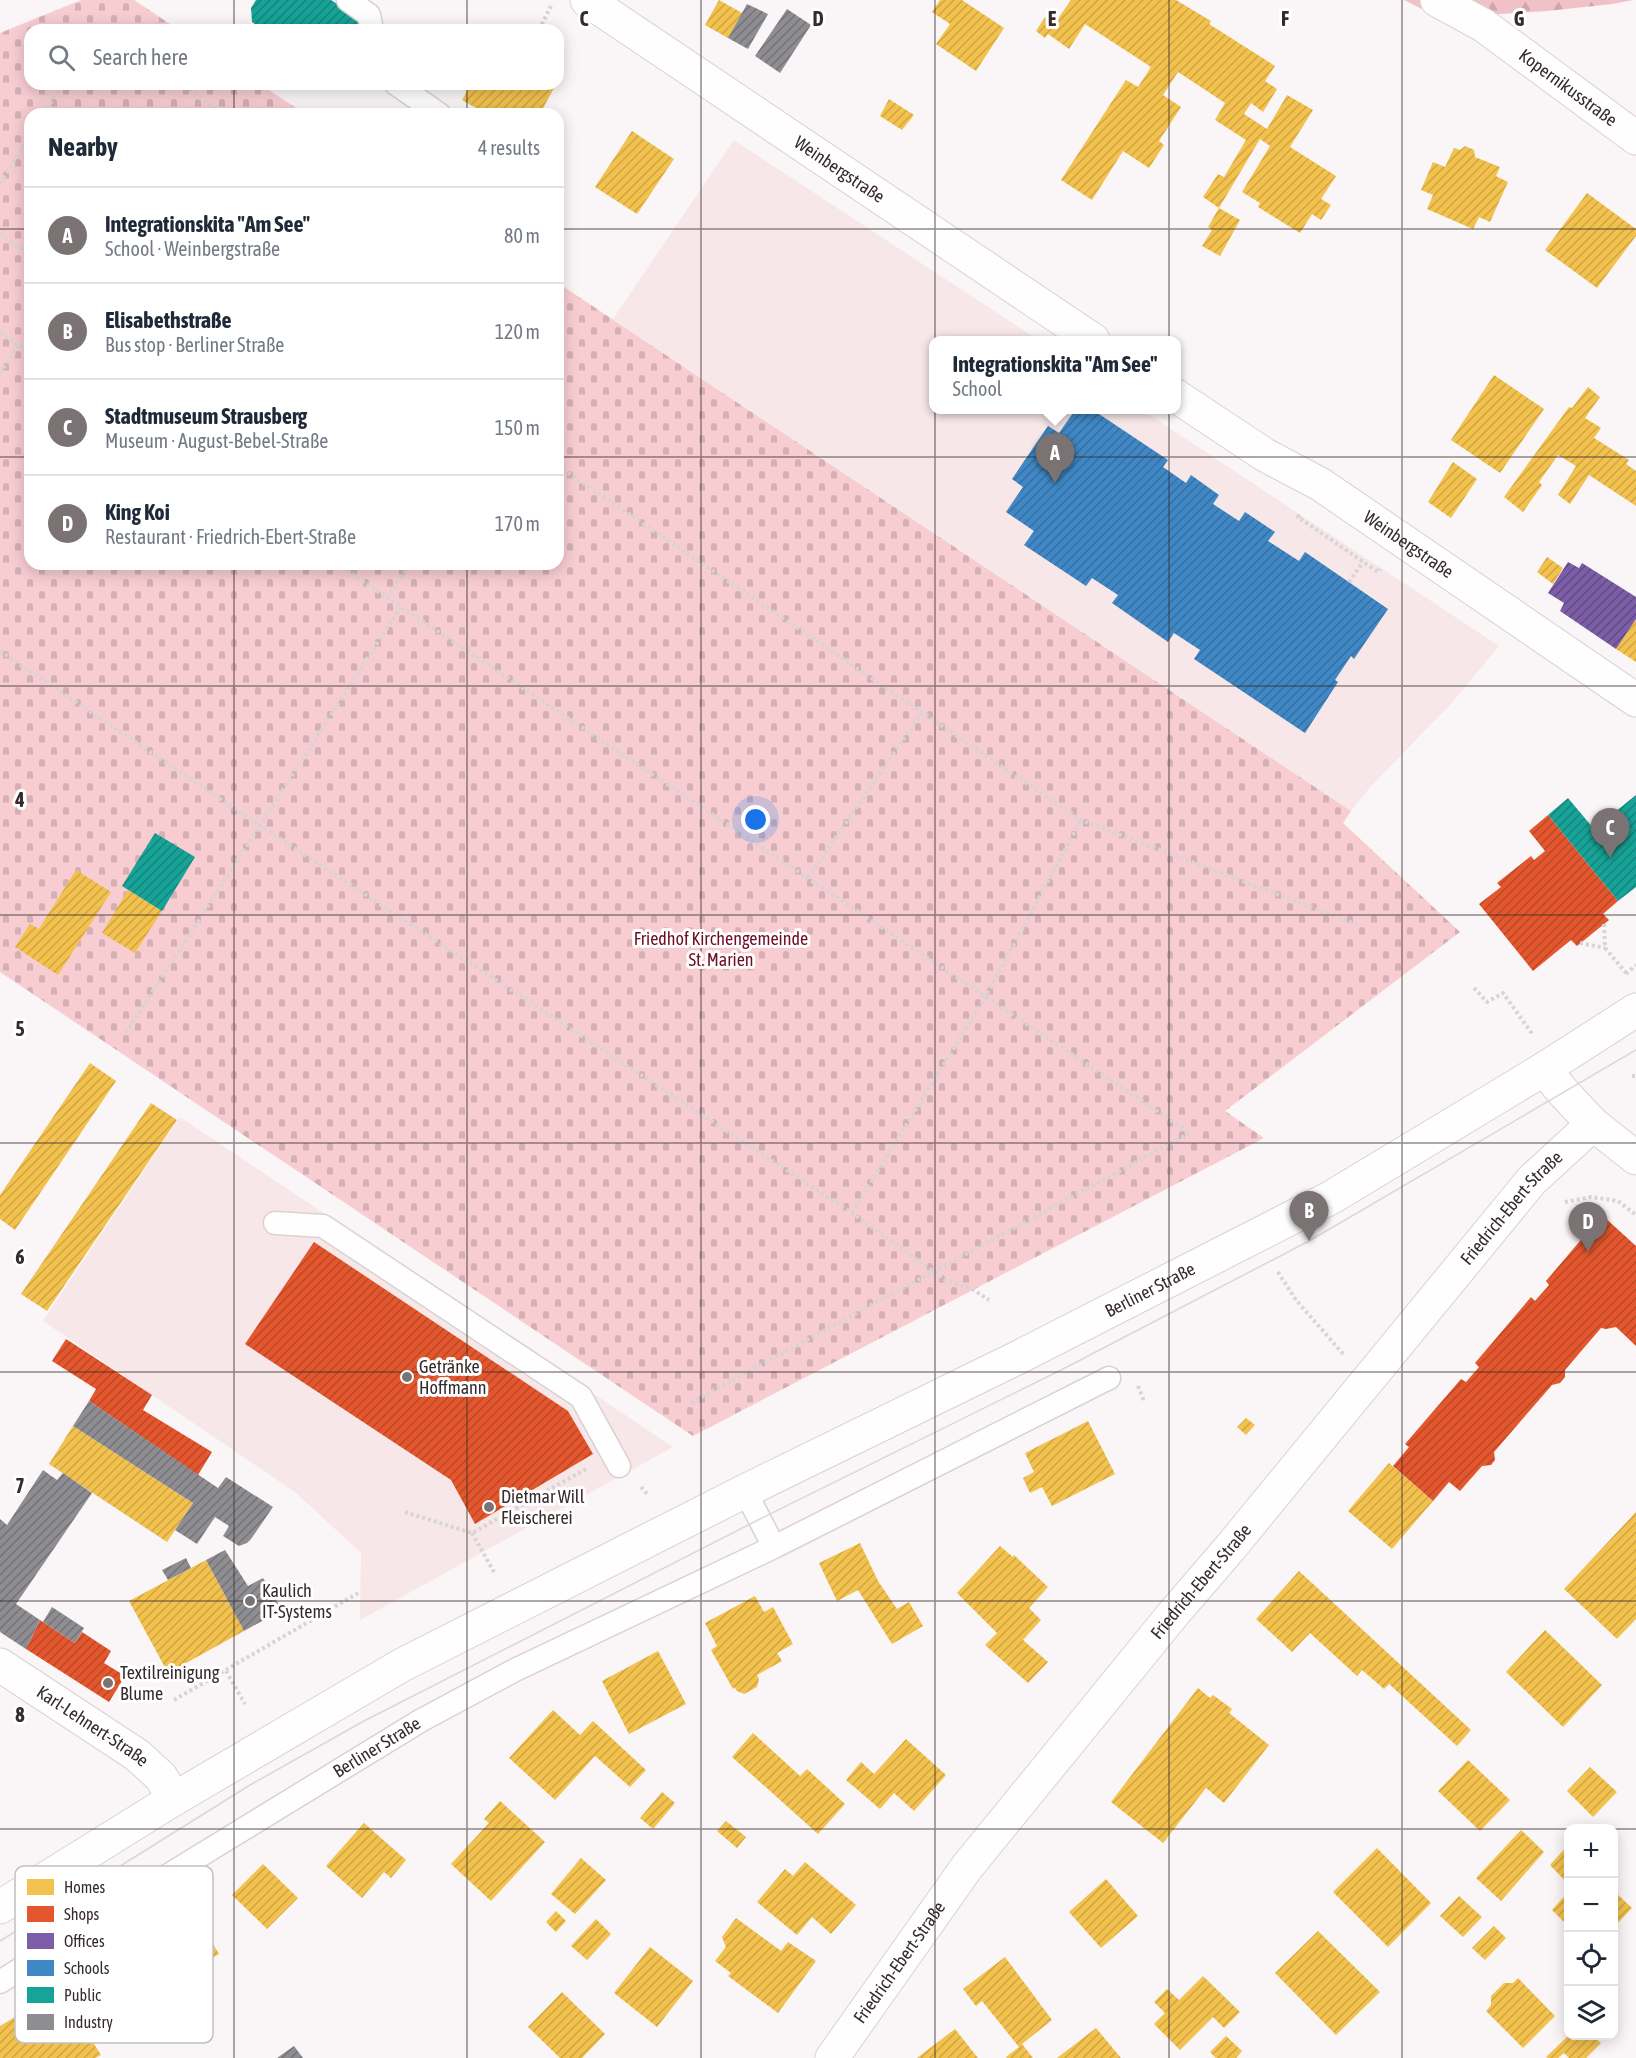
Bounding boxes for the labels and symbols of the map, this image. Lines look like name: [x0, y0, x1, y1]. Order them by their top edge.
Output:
text: C: [580, 7, 589, 30]
text: D: [812, 7, 824, 30]
text: E: [1048, 7, 1057, 30]
text: F: [1281, 7, 1289, 30]
text: G: [1514, 7, 1525, 30]
street label: Kopernikusstraße: [1515, 44, 1621, 130]
street label: Weinbergstraße: [790, 131, 889, 207]
pin: A: [1036, 434, 1074, 483]
street label: Weinbergstraße: [1360, 506, 1458, 582]
text: 4: [14, 788, 25, 811]
your location: [741, 805, 770, 834]
pin: C: [1590, 808, 1630, 858]
park label: Friedhof Kirchengemeinde St. Marien: [634, 928, 808, 970]
text: 5: [15, 1017, 25, 1040]
street label: Friedrich-Ebert-Straße: [1456, 1146, 1567, 1269]
pin: B: [1290, 1192, 1328, 1241]
pin: D: [1568, 1202, 1608, 1252]
text: 6: [15, 1245, 25, 1268]
street label: Berliner Straße: [1101, 1258, 1198, 1321]
place label: Getränke Hoffmann: [419, 1356, 486, 1398]
marker: Getränke Hoffmann: [400, 1370, 414, 1384]
text: 7: [15, 1474, 25, 1497]
place label: Dietmar Will Fleischerei: [501, 1486, 585, 1528]
marker: Dietmar Will Fleischerei: [482, 1500, 496, 1514]
street label: Friedrich-Ebert-Straße: [1146, 1520, 1255, 1643]
place label: Kaulich IT-Systems: [262, 1580, 332, 1622]
marker: Kaulich IT-Systems: [243, 1594, 257, 1608]
place label: Textilreinigung Blume: [120, 1662, 220, 1704]
marker: Textilreinigung Blume: [101, 1676, 115, 1690]
street label: Karl-Lehnert-Straße: [33, 1681, 153, 1770]
text: 8: [15, 1703, 25, 1726]
street label: Berliner Straße: [329, 1712, 424, 1782]
legend: [15, 1866, 213, 2043]
text: Homes: [64, 1878, 106, 1896]
street label: Friedrich-Ebert-Straße: [849, 1897, 949, 2027]
text: Shops: [64, 1905, 100, 1924]
text: Offices: [64, 1932, 105, 1950]
text: Schools: [64, 1959, 110, 1977]
text: Public: [64, 1986, 101, 2004]
text: Industry: [64, 2013, 113, 2032]

